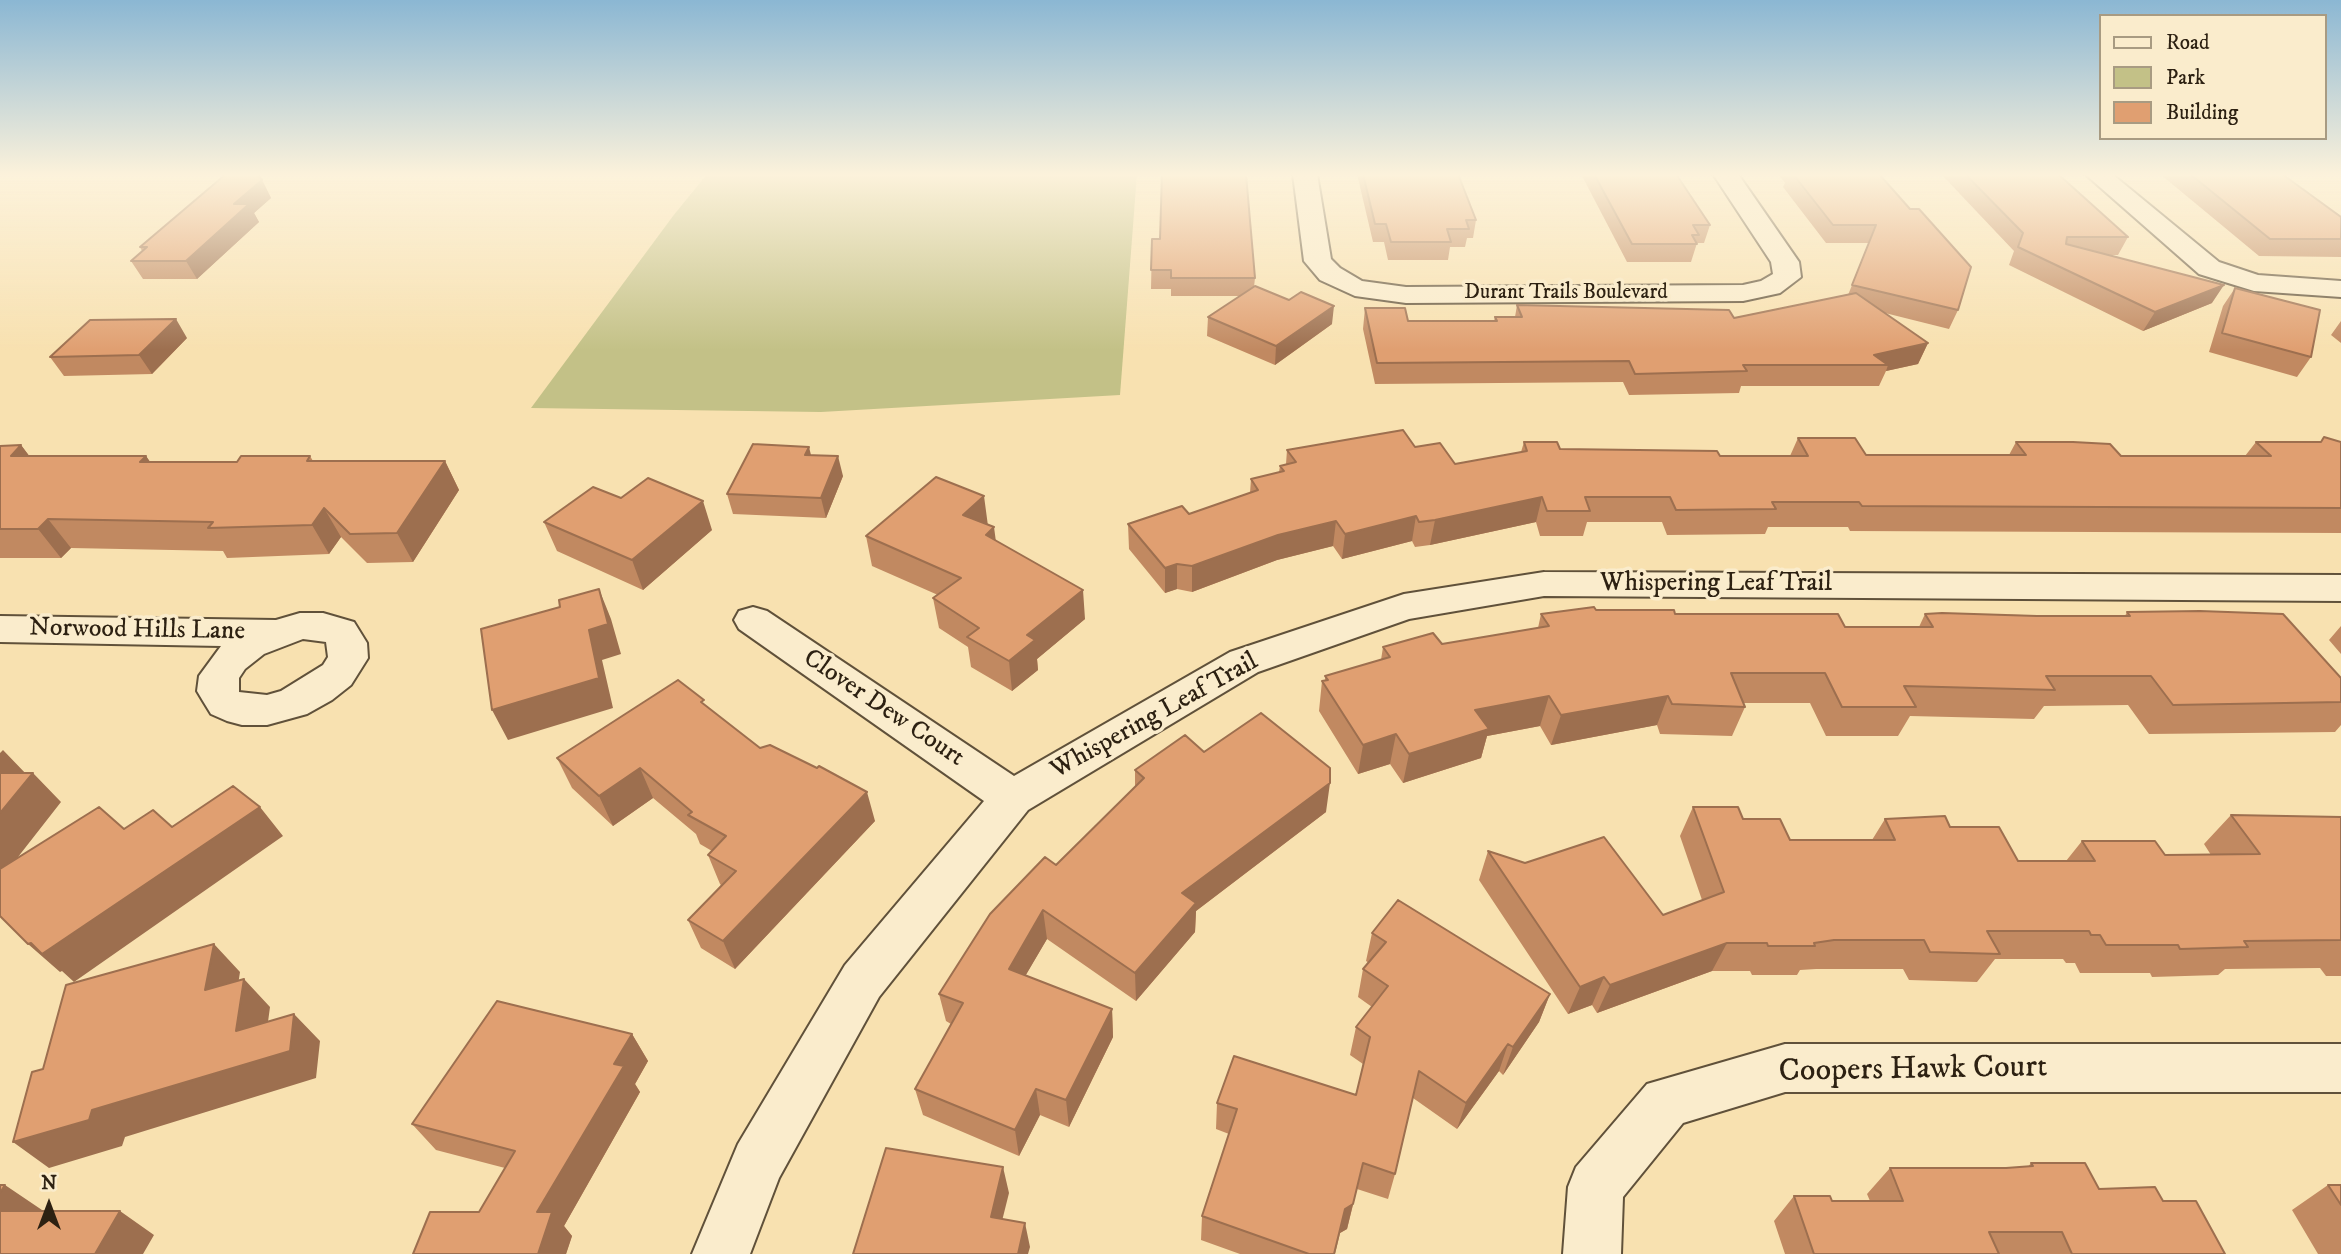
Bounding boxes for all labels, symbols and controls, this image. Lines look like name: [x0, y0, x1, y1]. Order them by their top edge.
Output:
legend: [2100, 14, 2327, 140]
text: Road: [2166, 30, 2210, 56]
text: Park: [2166, 65, 2205, 91]
text: Building: [2166, 100, 2238, 126]
street label: Durant Trails Boulevard: [1464, 281, 1668, 307]
street label: Whispering Leaf Trail: [1600, 569, 1832, 601]
street label: Norwood Hills Lane: [29, 614, 245, 648]
street label: Clover Dew Court: [796, 644, 970, 774]
street label: Whispering Leaf Trail: [1046, 647, 1264, 787]
street label: Coopers Hawk Court: [1778, 1049, 2048, 1093]
north arrow: [14, 1170, 84, 1240]
text: N: [41, 1172, 57, 1195]

